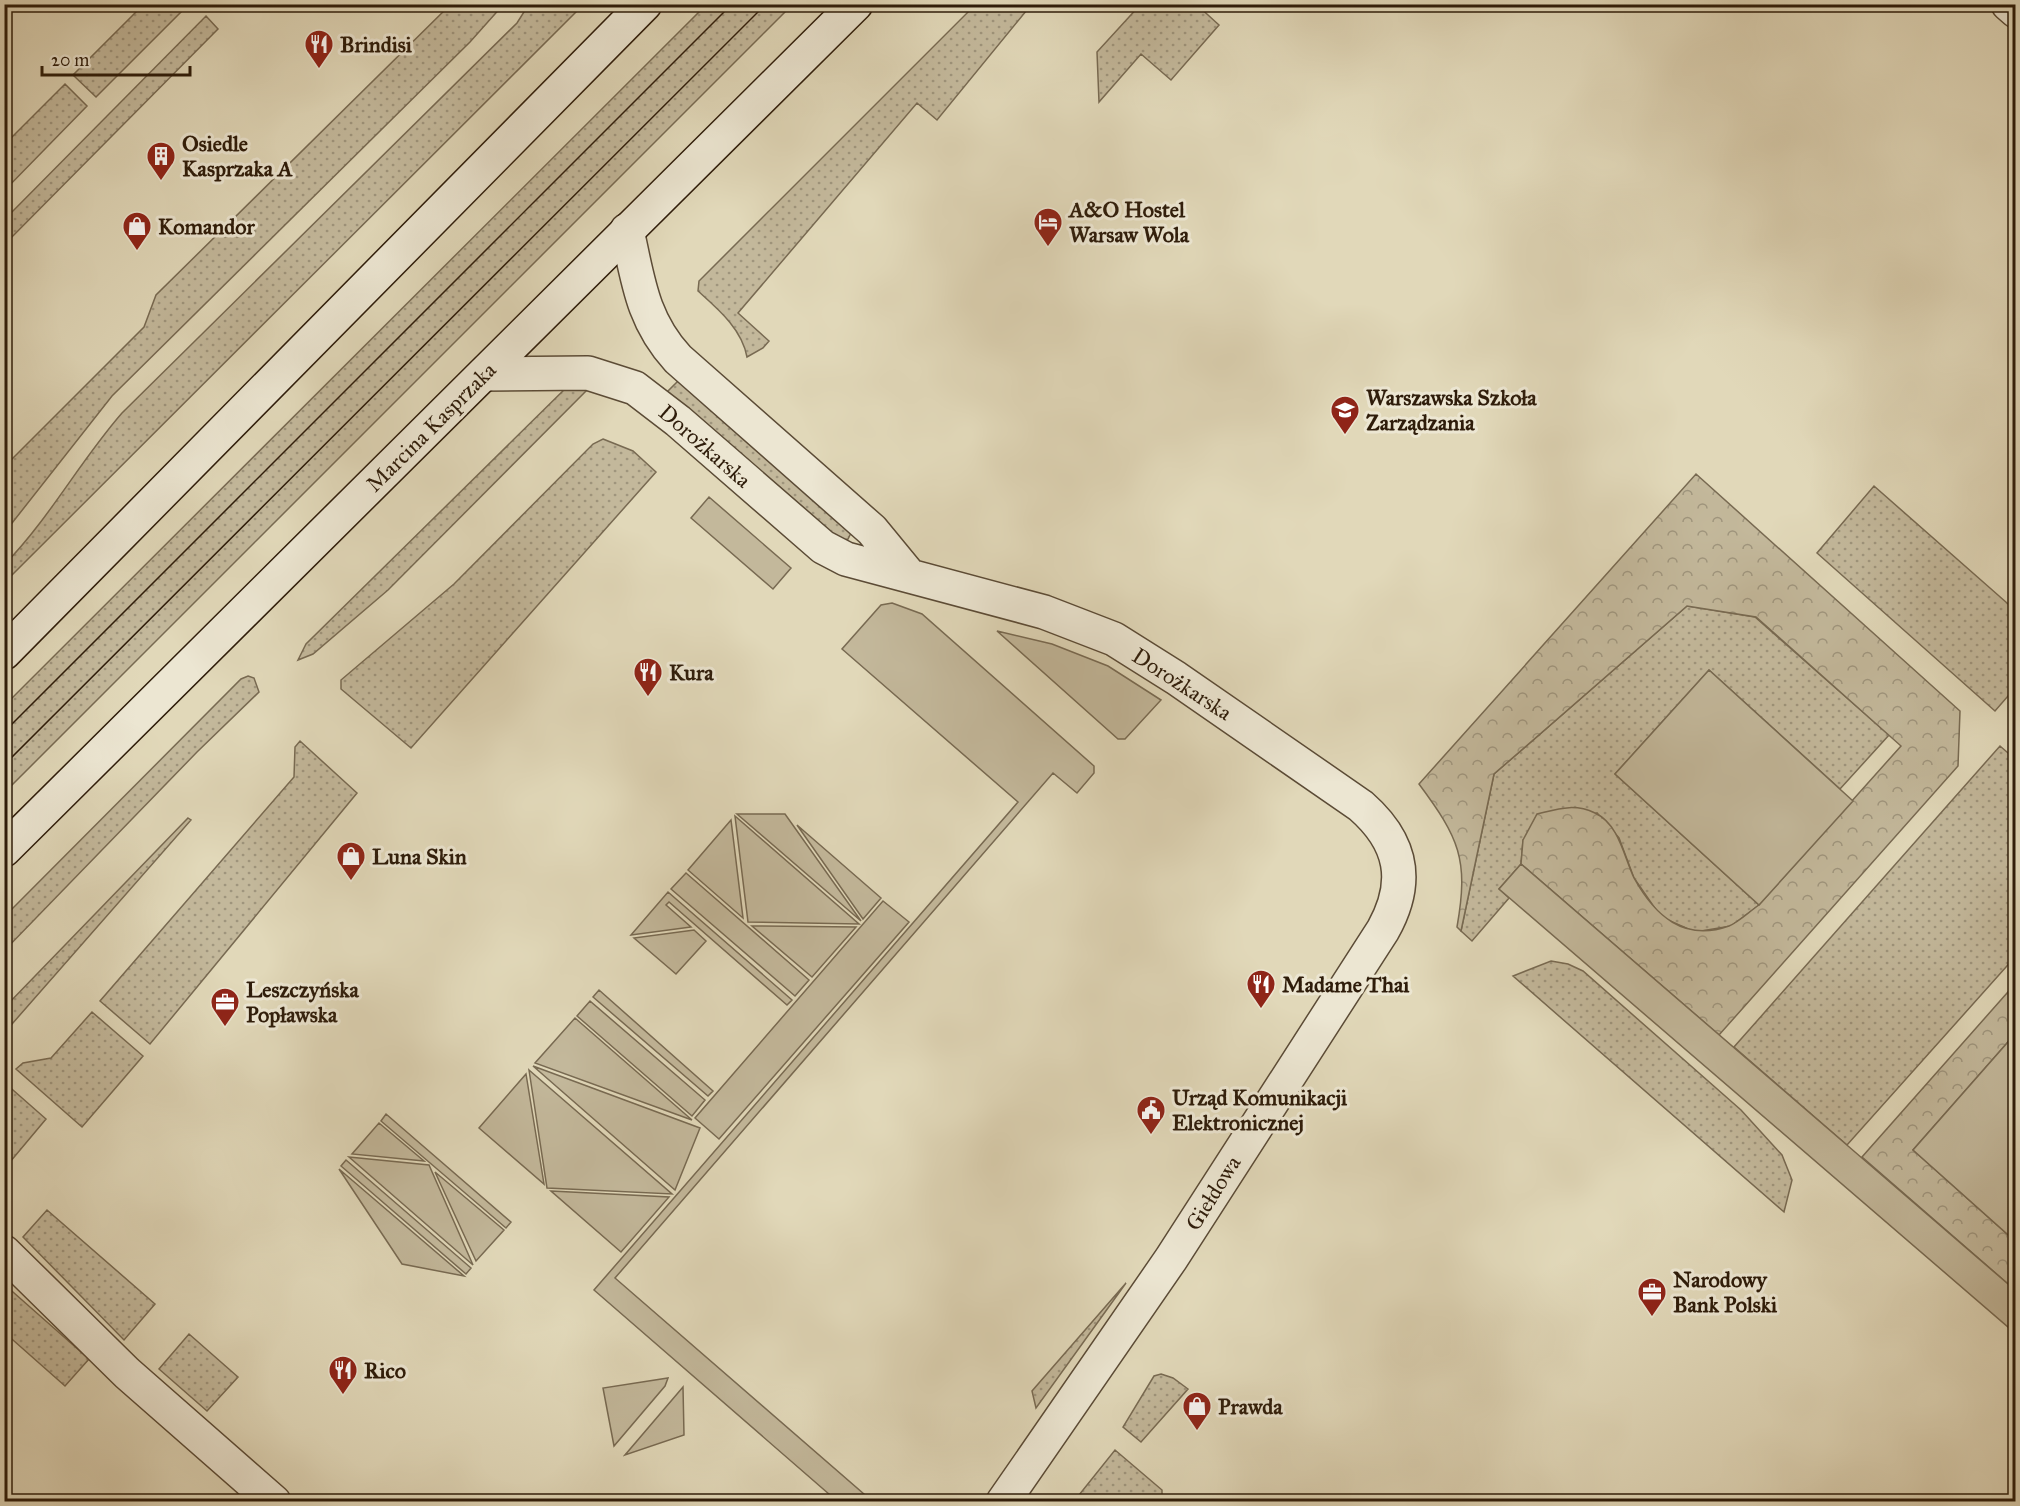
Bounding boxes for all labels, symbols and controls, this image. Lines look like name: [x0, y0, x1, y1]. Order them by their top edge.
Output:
restaurant icon: Brindisi: [303, 28, 335, 70]
place label: Brindisi: [340, 31, 413, 58]
scale bar: [42, 39, 190, 77]
text: 20 m: [51, 49, 89, 71]
place label: Osiedle Kasprzaka A: [182, 130, 293, 182]
building icon: Osiedle Kasprzaka A: [145, 140, 177, 182]
place label: A&O Hostel Warsaw Wola: [1067, 196, 1190, 248]
hotel icon: A&O Hostel Warsaw Wola: [1032, 206, 1064, 248]
shop icon: Komandor: [121, 210, 153, 252]
place label: Komandor: [158, 213, 255, 240]
street label: Marcina Kasprzaka: [360, 356, 502, 498]
place label: Warszawska Szkoła Zarządzania: [1366, 384, 1537, 436]
school or university icon: Warszawska Szkoła Zarządzania: [1329, 394, 1361, 436]
street label: Dorożkarska: [653, 399, 757, 494]
street label: Dorożkarska: [1127, 642, 1237, 727]
restaurant icon: Kura: [632, 656, 664, 698]
place label: Kura: [669, 659, 714, 686]
shop icon: Luna Skin: [335, 840, 367, 882]
place label: Luna Skin: [372, 843, 467, 870]
restaurant icon: Madame Thai: [1245, 968, 1277, 1010]
place label: Madame Thai: [1282, 971, 1410, 998]
place label: Leszczyńska Popławska: [246, 976, 359, 1028]
office icon: Leszczyńska Popławska: [209, 986, 241, 1028]
place label: Urząd Komunikacji Elektronicznej: [1172, 1084, 1348, 1136]
public building icon: Urząd Komunikacji Elektronicznej: [1135, 1094, 1167, 1136]
street label: Giełdowa: [1180, 1150, 1247, 1235]
place label: Narodowy Bank Polski: [1673, 1266, 1778, 1318]
office icon: Narodowy Bank Polski: [1636, 1276, 1668, 1318]
restaurant icon: Rico: [327, 1354, 359, 1396]
place label: Rico: [364, 1357, 406, 1384]
shop icon: Prawda: [1181, 1390, 1213, 1432]
place label: Prawda: [1218, 1393, 1283, 1420]

